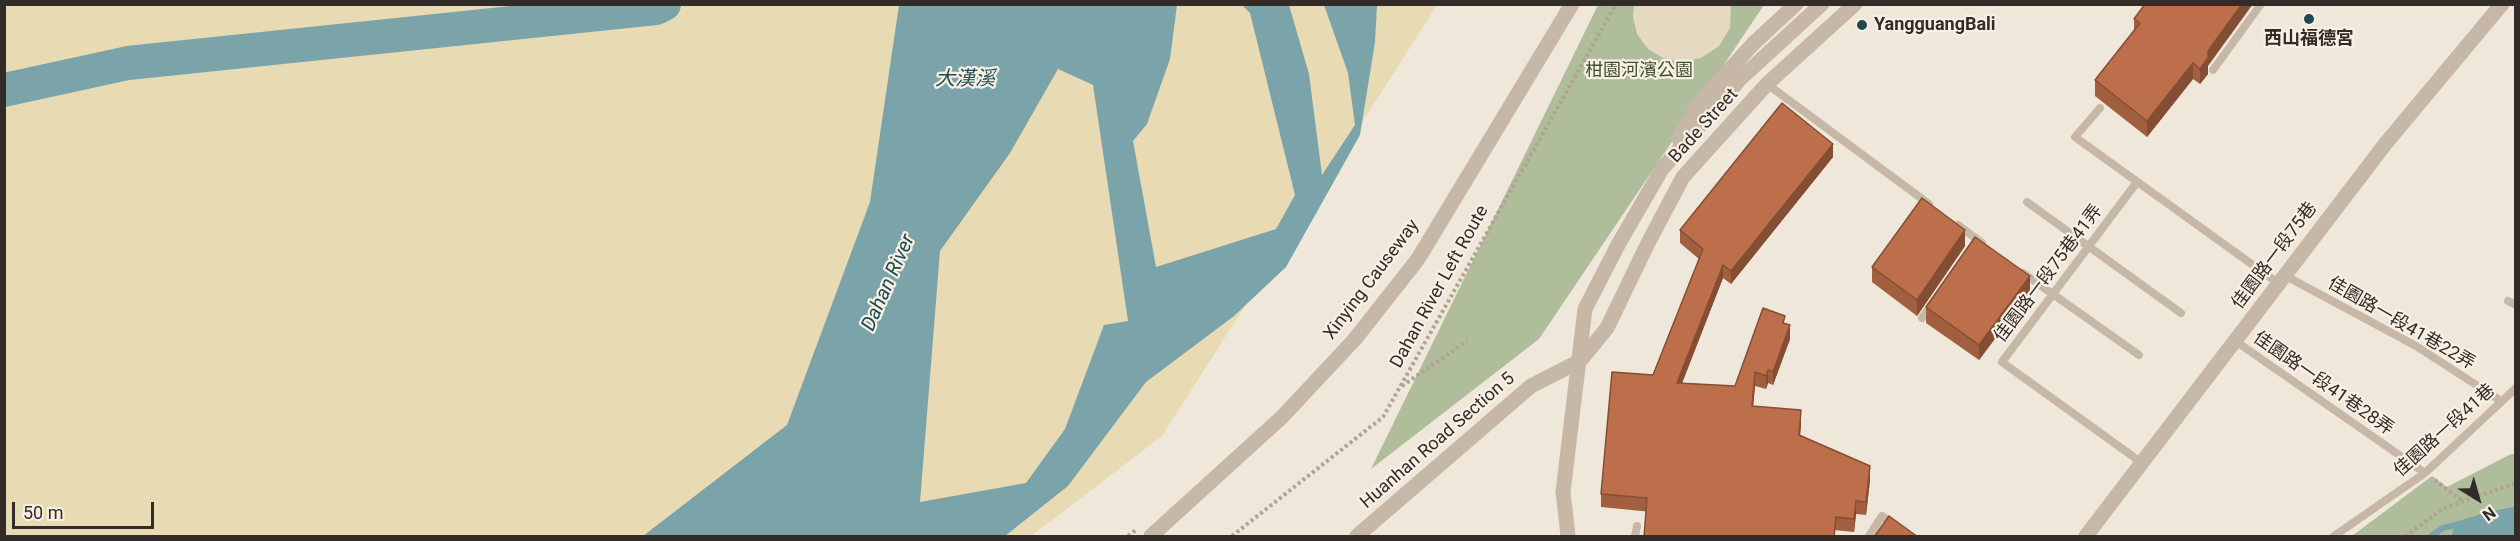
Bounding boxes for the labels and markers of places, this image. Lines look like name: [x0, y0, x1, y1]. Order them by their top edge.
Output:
marker: 西山福德宮: [2302, 12, 2316, 26]
place label: YangguangBali: [1874, 14, 1996, 36]
marker: YangguangBali: [1855, 18, 1869, 32]
place label: 西山福德宮: [2264, 28, 2354, 50]

